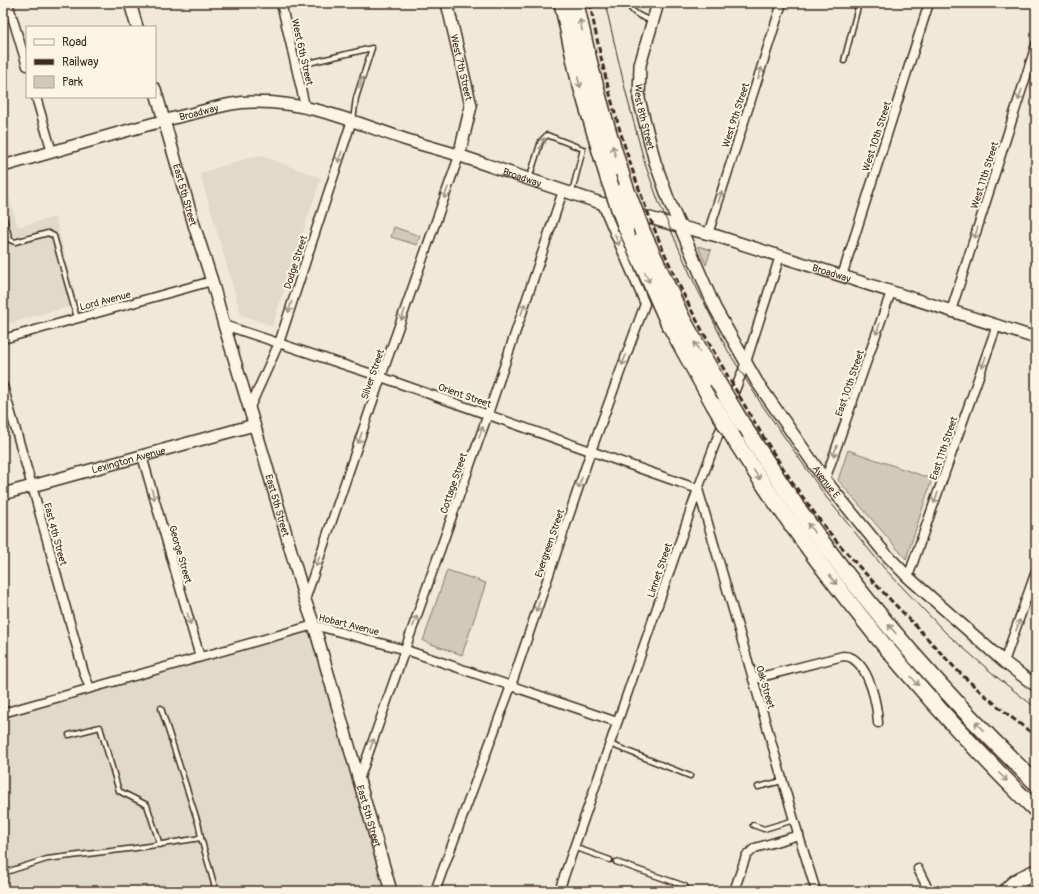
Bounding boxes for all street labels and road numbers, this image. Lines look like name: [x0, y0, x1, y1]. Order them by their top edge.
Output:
street label: West 6th Street: [289, 18, 316, 88]
street label: West 7th Street: [447, 33, 475, 103]
street label: West 9th Street: [720, 81, 752, 149]
street label: West 8th Street: [632, 84, 657, 152]
street label: West 10th Street: [860, 99, 894, 173]
street label: Broadway: [178, 102, 220, 123]
street label: West 11th Street: [968, 139, 1002, 210]
street label: East 5th Street: [170, 163, 199, 228]
street label: Broadway: [501, 166, 543, 190]
street label: Dodge Street: [282, 233, 311, 291]
street label: Broadway: [811, 262, 853, 286]
street label: Lord Avenue: [78, 288, 132, 314]
street label: Silver Street: [359, 347, 387, 401]
street label: East 10th Street: [833, 348, 867, 418]
street label: Orient Street: [437, 381, 494, 411]
street label: East 11th Street: [927, 414, 961, 482]
street label: Lexington Avenue: [90, 445, 167, 476]
street label: Cottage Street: [438, 450, 470, 515]
street label: Avenue E: [810, 463, 842, 501]
street label: East 5th Street: [262, 473, 292, 539]
street label: East 4th Street: [41, 502, 69, 568]
street label: Evergreen Street: [533, 507, 568, 579]
street label: George Street: [166, 524, 194, 586]
street label: Linnet Street: [645, 541, 675, 599]
street label: Hobart Avenue: [317, 612, 380, 638]
street label: Oak Street: [753, 664, 777, 711]
street label: East 5th Street: [354, 784, 383, 850]

